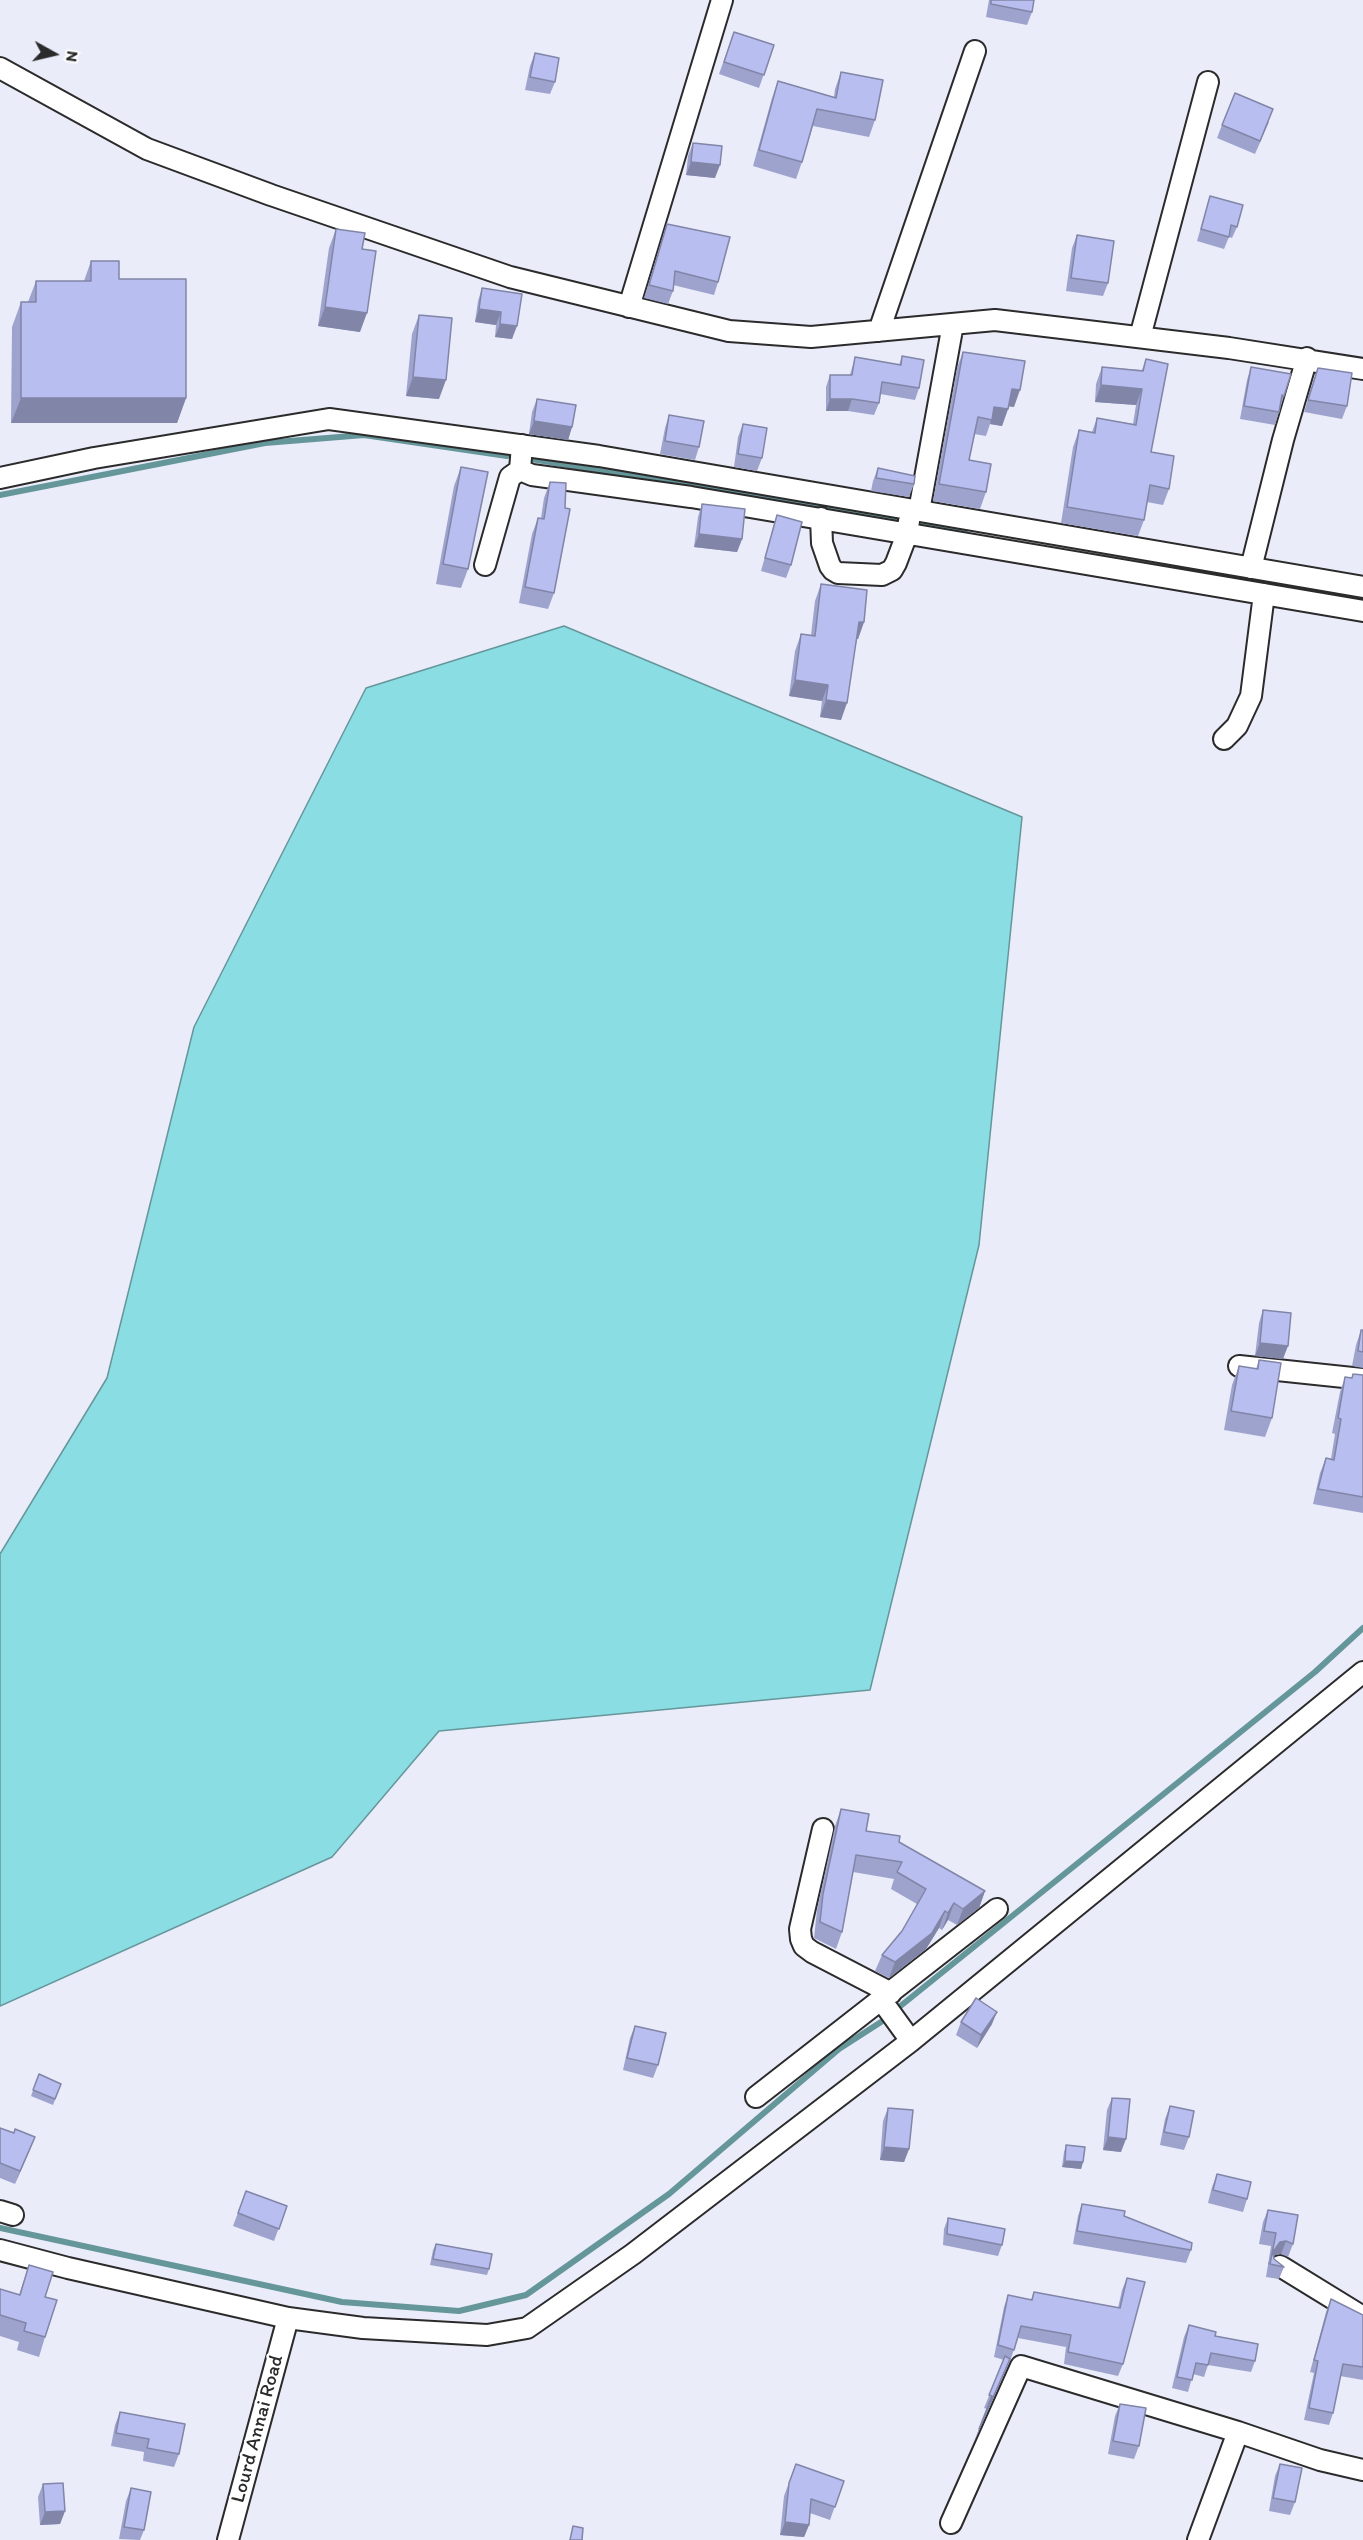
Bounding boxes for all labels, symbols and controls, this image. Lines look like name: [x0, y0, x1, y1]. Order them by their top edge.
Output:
north arrow: [24, 24, 84, 84]
text: N: [62, 50, 82, 63]
street label: Lourd Annai Road: [227, 2352, 289, 2506]

